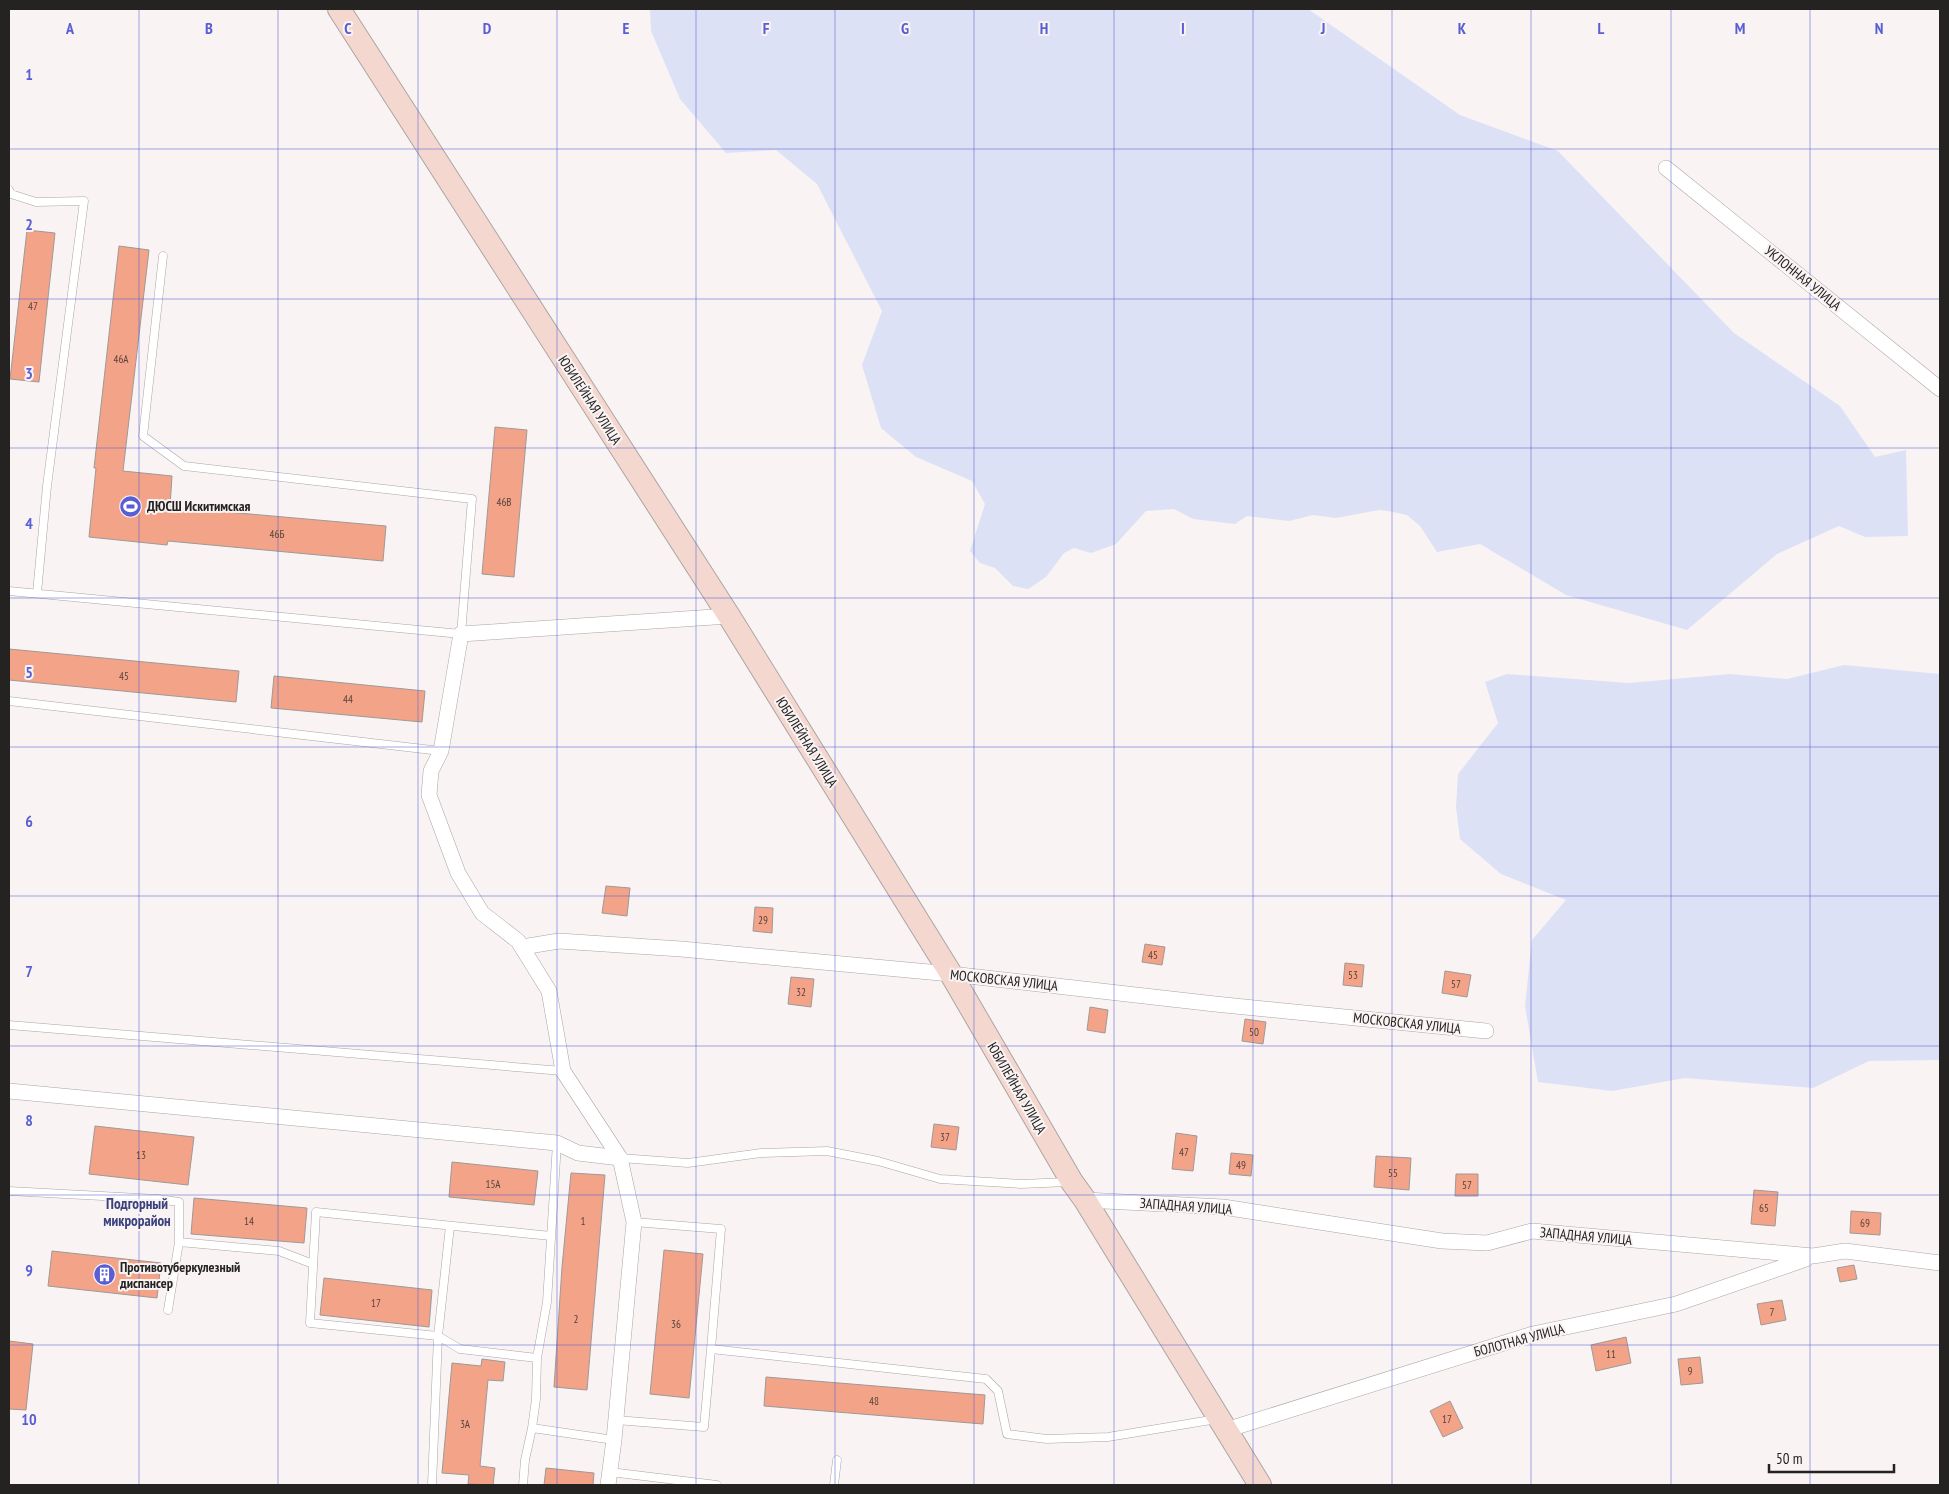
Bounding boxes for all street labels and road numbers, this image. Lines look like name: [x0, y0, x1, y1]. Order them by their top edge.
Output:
street label: УКЛОННАЯ УЛИЦА: [1761, 242, 1845, 315]
street label: ЮБИЛЕЙНАЯ УЛИЦА: [554, 352, 626, 448]
street label: ЮБИЛЕЙНАЯ УЛИЦА: [772, 694, 842, 791]
street label: МОСКОВСКАЯ УЛИЦА: [949, 965, 1059, 995]
street label: МОСКОВСКАЯ УЛИЦА: [1352, 1008, 1462, 1038]
street label: ЮБИЛЕЙНАЯ УЛИЦА: [983, 1039, 1051, 1137]
street label: ЗАПАДНАЯ УЛИЦА: [1139, 1194, 1233, 1218]
street label: ЗАПАДНАЯ УЛИЦА: [1539, 1223, 1633, 1249]
street label: БОЛОТНАЯ УЛИЦА: [1472, 1319, 1566, 1361]

